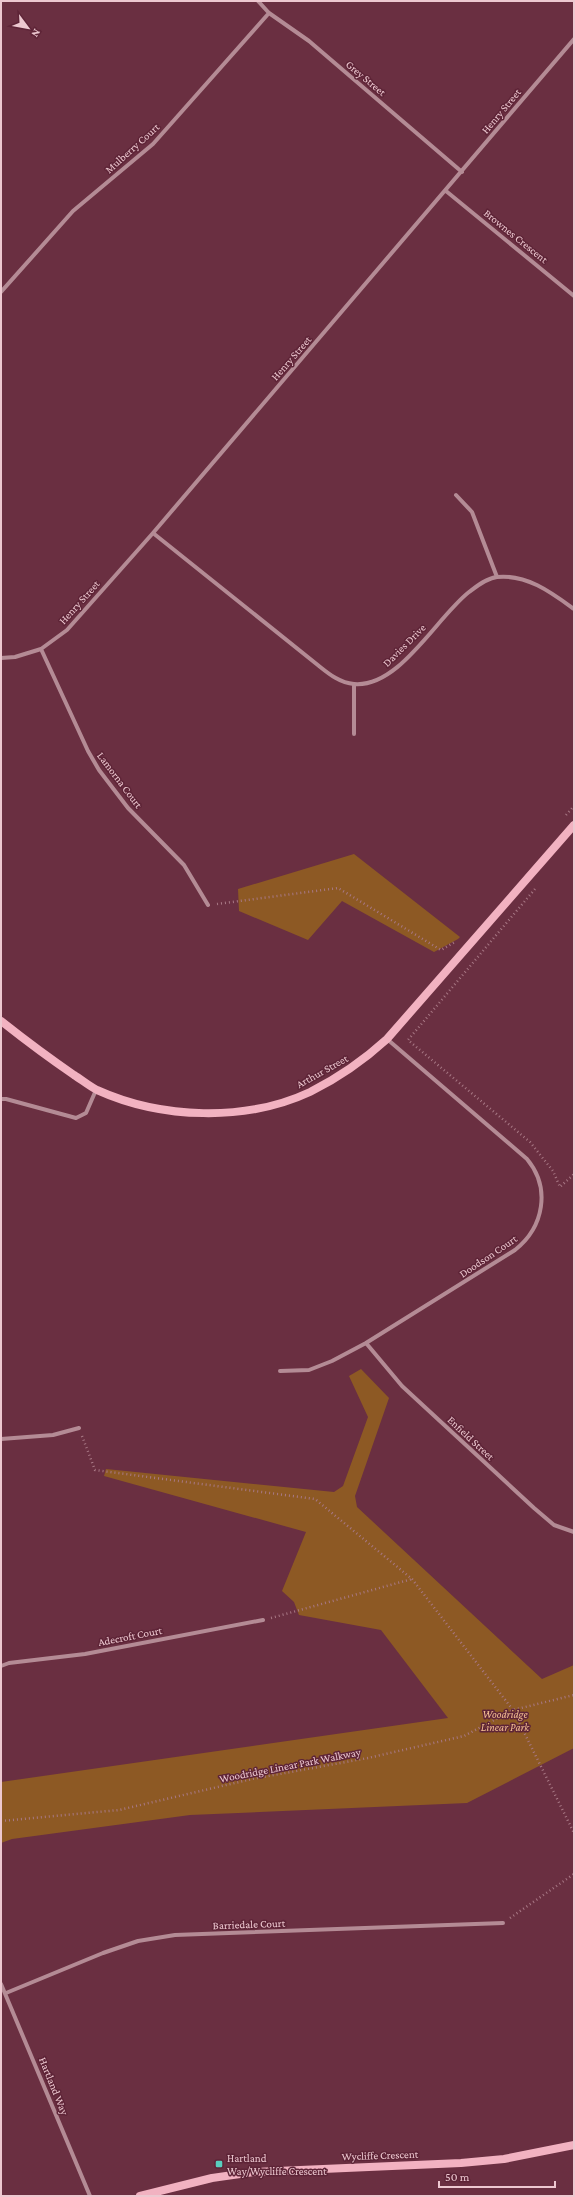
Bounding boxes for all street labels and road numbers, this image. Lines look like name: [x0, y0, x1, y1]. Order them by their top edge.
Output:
street label: Grey Street: [343, 58, 389, 99]
street label: Henry Street: [479, 86, 524, 136]
street label: Mulberry Court: [102, 120, 162, 176]
street label: Brownes Crescent: [482, 207, 551, 266]
street label: Henry Street: [268, 333, 314, 383]
street label: Henry Street: [56, 577, 103, 627]
street label: Davies Drive: [380, 621, 428, 669]
street label: Lamorna Court: [95, 750, 145, 811]
street label: Arthur Street: [294, 1052, 350, 1090]
street label: Doodson Court: [457, 1232, 519, 1280]
street label: Enfield Street: [445, 1413, 497, 1463]
street label: Adecroft Court: [97, 1624, 163, 1648]
street label: Woodridge Linear Park Walkway: [218, 1745, 363, 1786]
street label: Barriedale Court: [213, 1917, 286, 1931]
street label: Hartland Way: [36, 2055, 71, 2118]
street label: Wycliffe Crescent: [341, 2148, 419, 2163]

